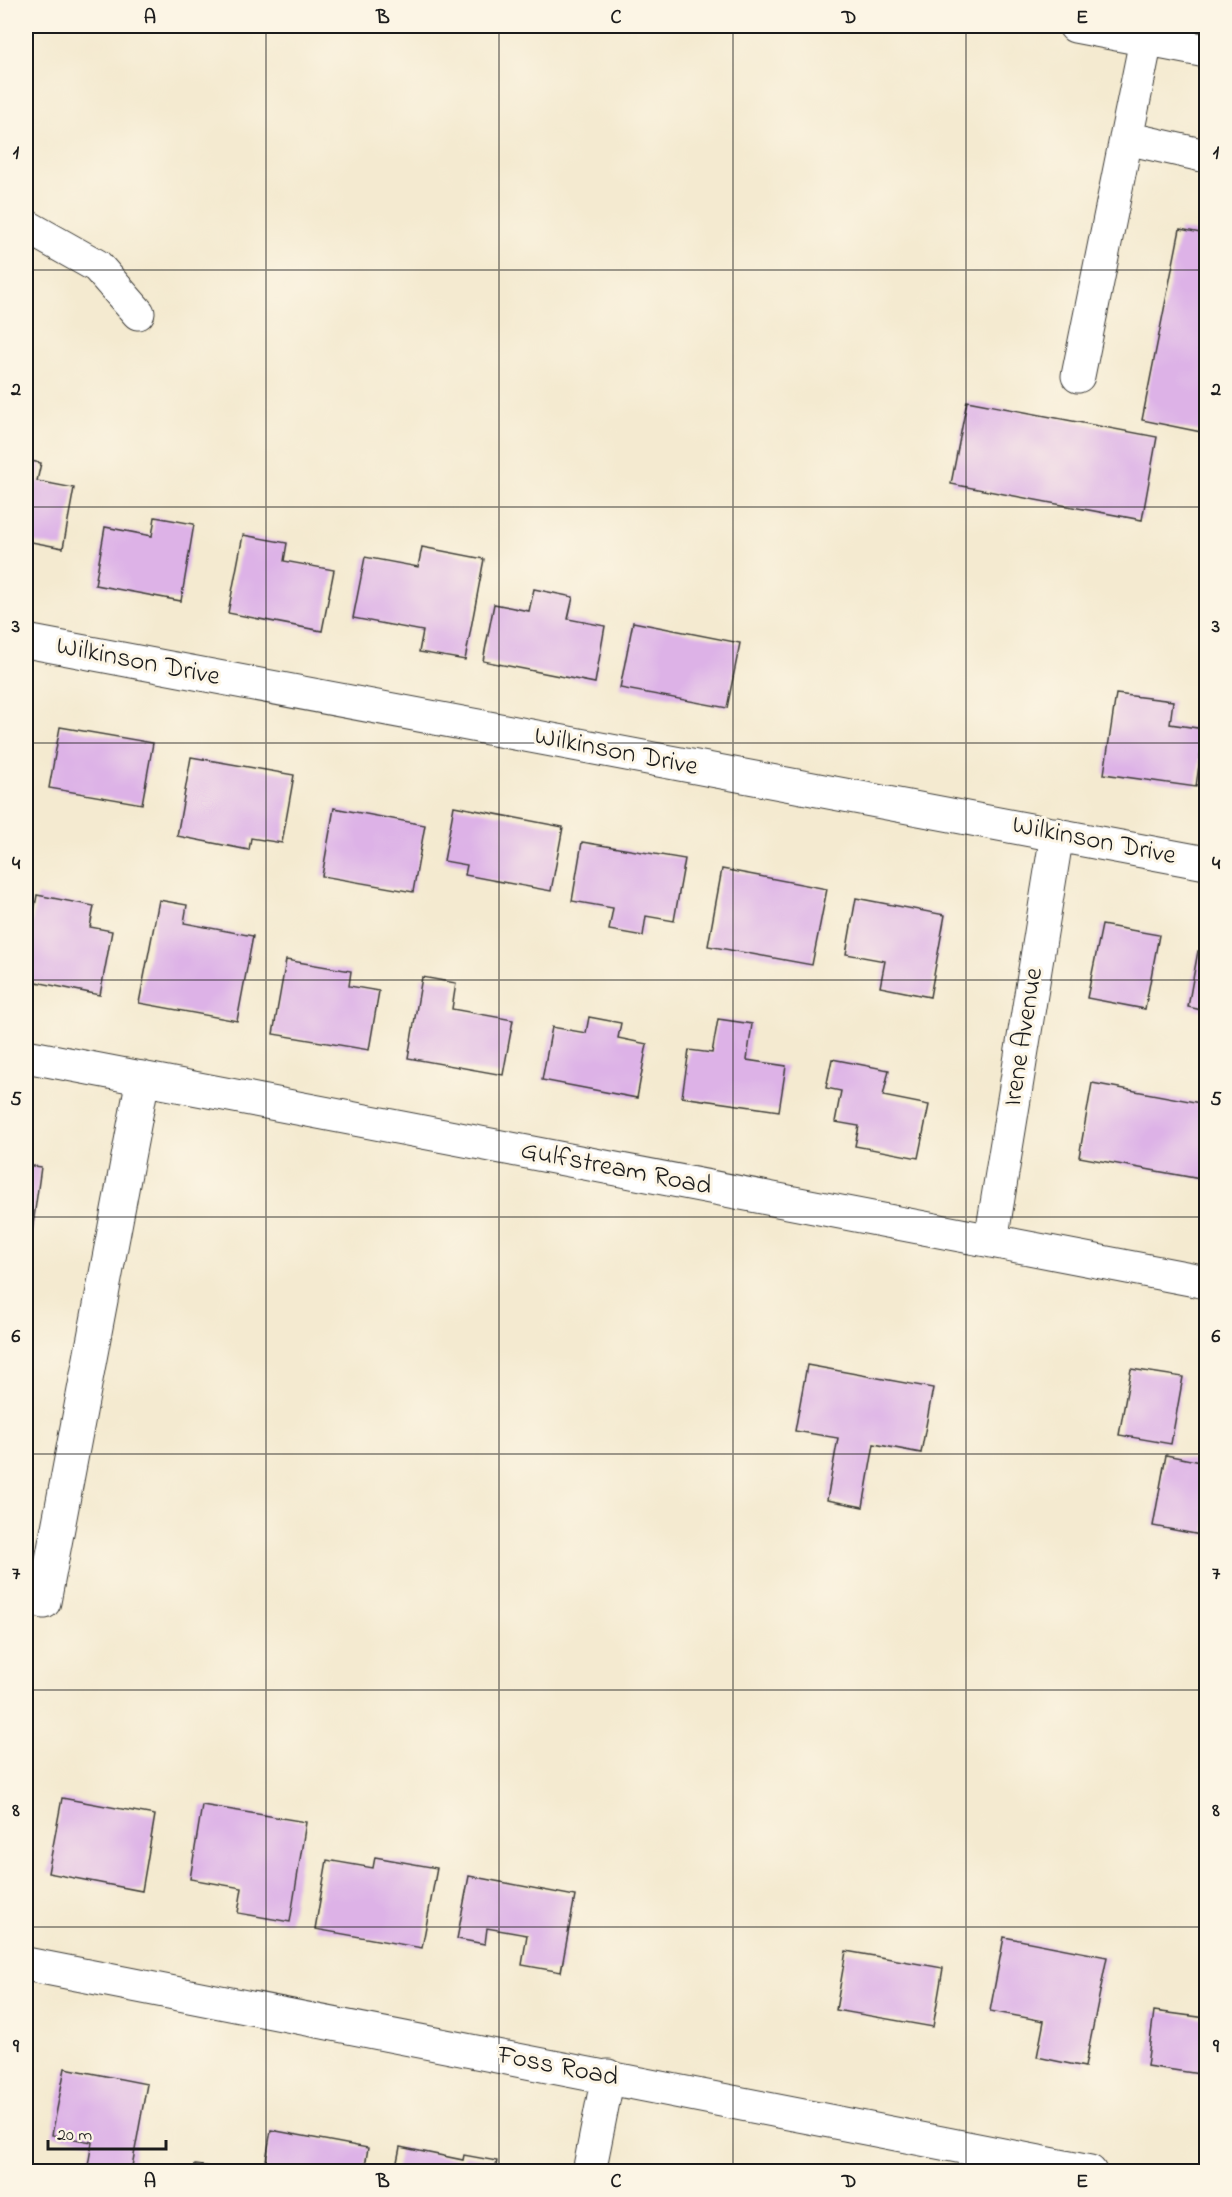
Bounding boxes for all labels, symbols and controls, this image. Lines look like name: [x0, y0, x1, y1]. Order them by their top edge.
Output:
text: A: [144, 4, 156, 33]
text: B: [375, 4, 390, 33]
text: C: [611, 4, 622, 33]
text: D: [841, 4, 856, 33]
text: E: [1076, 4, 1088, 33]
text: 1: [13, 139, 20, 168]
text: 1: [1213, 139, 1220, 168]
text: 2: [10, 376, 21, 405]
text: 2: [1210, 376, 1221, 405]
text: 3: [11, 613, 20, 642]
text: 3: [1211, 613, 1220, 642]
street label: Wilkinson Drive: [53, 627, 224, 697]
street label: Wilkinson Drive: [531, 717, 702, 787]
street label: Wilkinson Drive: [1009, 806, 1180, 876]
text: 4: [12, 850, 21, 879]
text: 4: [1212, 850, 1221, 879]
street label: Irene Avenue: [994, 964, 1054, 1109]
text: 5: [10, 1086, 22, 1115]
text: 5: [1210, 1086, 1222, 1115]
street label: Gulfstream Road: [517, 1131, 715, 1207]
text: 6: [12, 1323, 21, 1352]
text: 6: [1212, 1323, 1221, 1352]
text: 7: [12, 1560, 21, 1589]
text: 7: [1212, 1560, 1221, 1589]
text: 8: [11, 1797, 20, 1826]
text: 8: [1211, 1797, 1220, 1826]
text: 9: [12, 2033, 20, 2062]
text: 9: [1212, 2033, 1220, 2062]
street label: Foss Road: [493, 2036, 622, 2098]
scale bar: [48, 2113, 166, 2151]
text: 20 m: [57, 2123, 92, 2149]
text: A: [144, 2168, 156, 2197]
text: B: [375, 2168, 390, 2197]
text: C: [611, 2168, 622, 2197]
text: D: [841, 2168, 856, 2197]
text: E: [1076, 2168, 1088, 2197]

